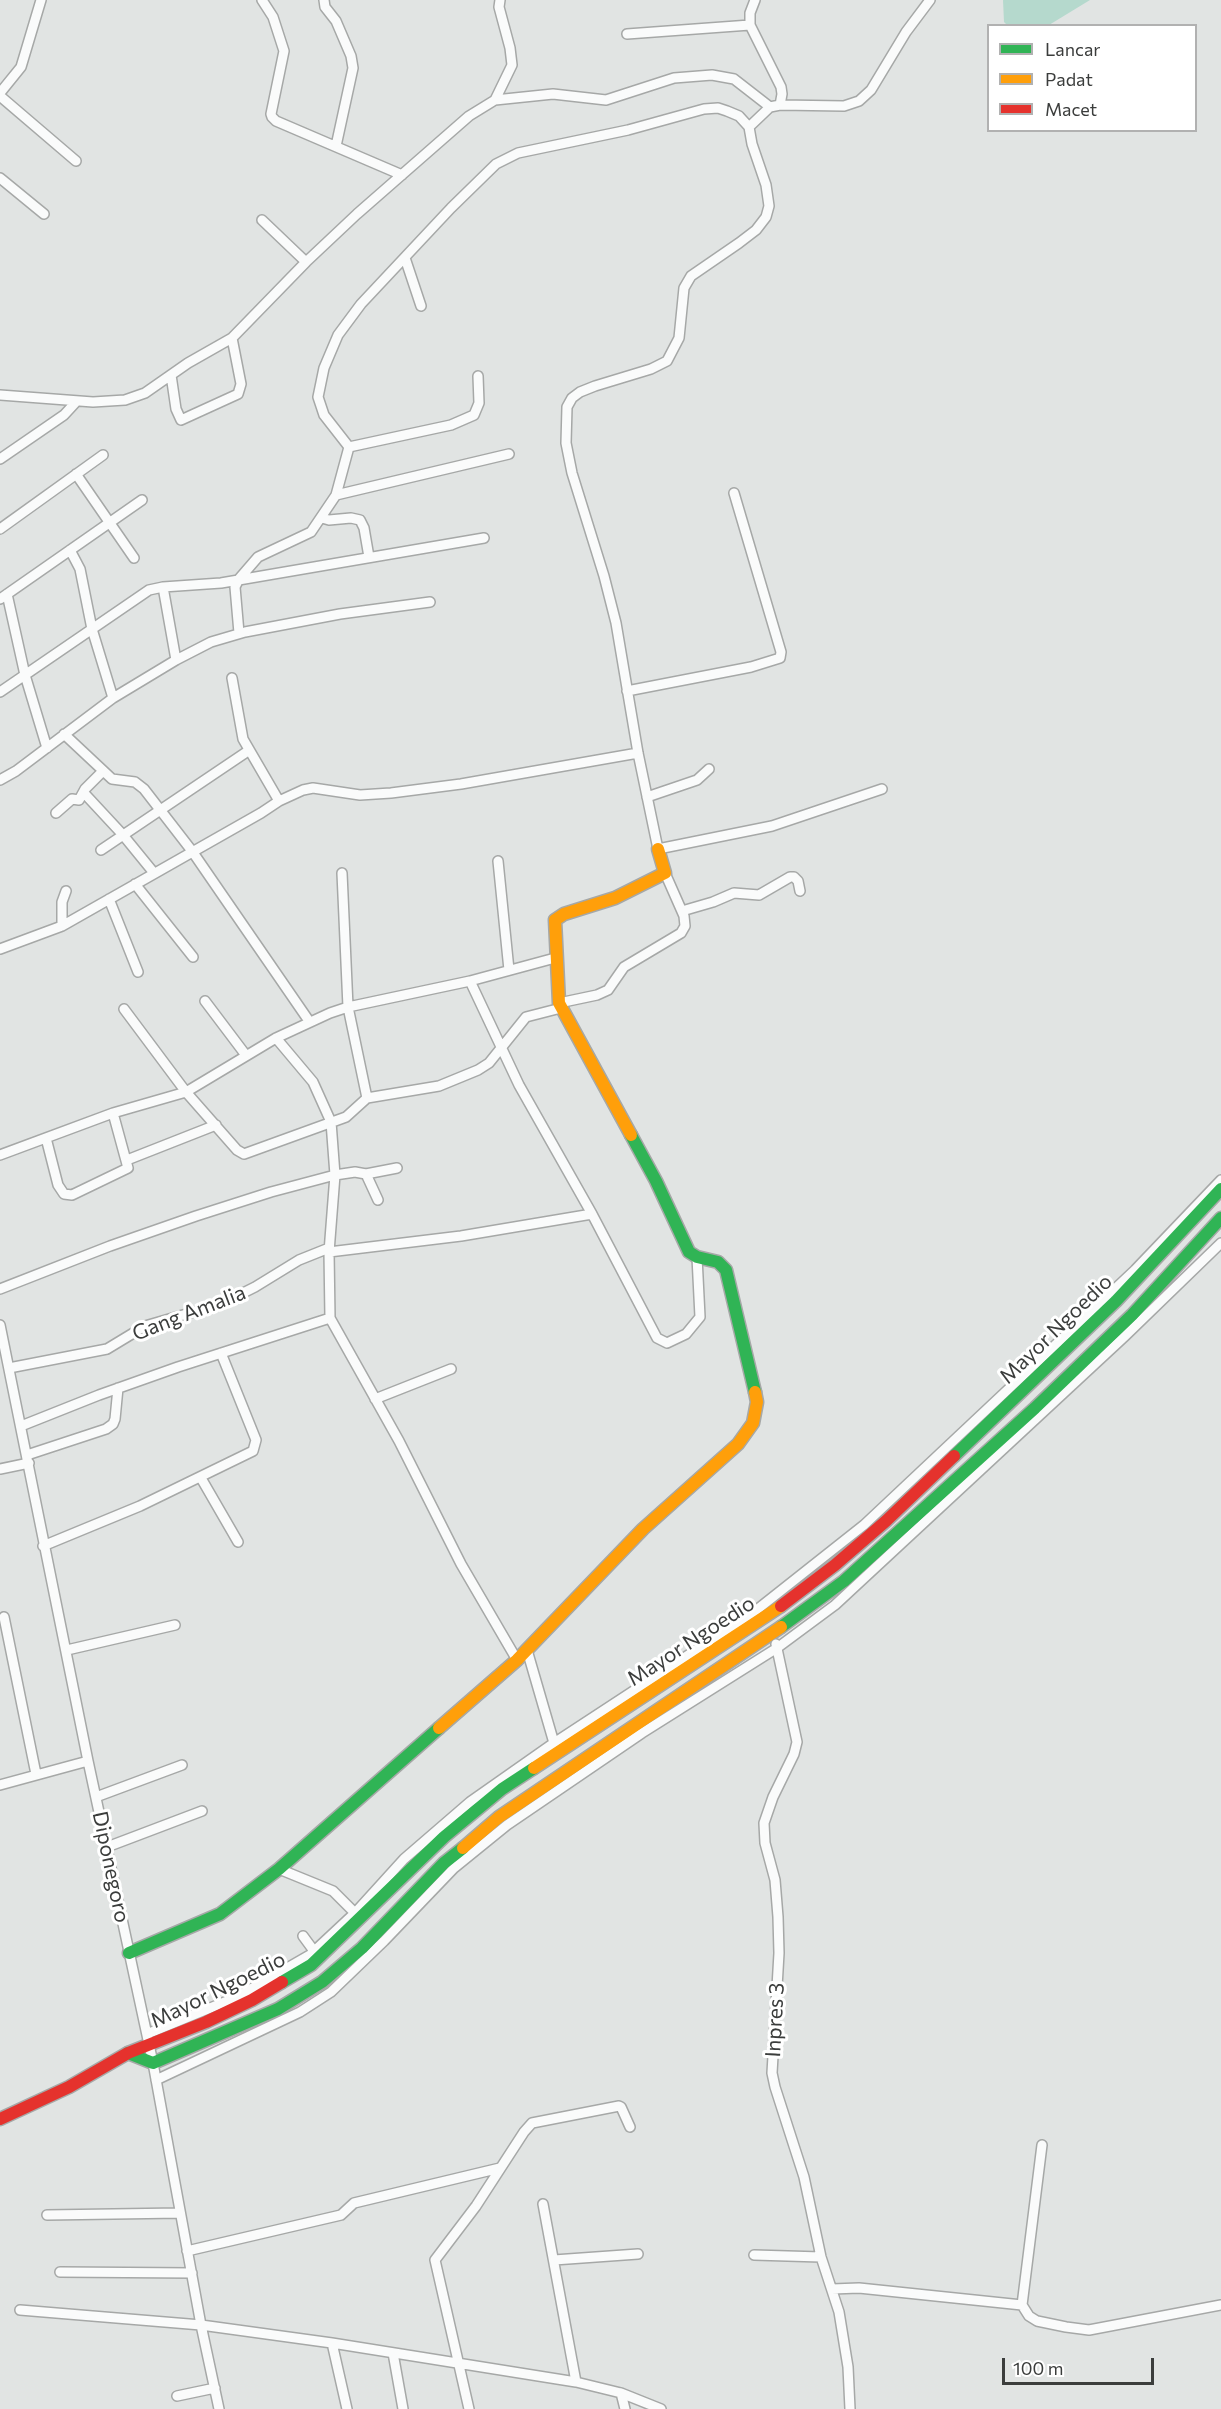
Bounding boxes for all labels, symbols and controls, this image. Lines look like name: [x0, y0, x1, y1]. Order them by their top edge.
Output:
legend: [987, 24, 1197, 132]
text: Lancar: [1045, 38, 1101, 60]
text: Padat: [1045, 68, 1093, 90]
text: Macet: [1045, 98, 1097, 120]
street label: Mayor Ngoedio: [994, 1269, 1118, 1389]
street label: Gang Amalia: [129, 1280, 249, 1346]
street label: Mayor Ngoedio: [623, 1590, 759, 1692]
street label: Diponegoro: [87, 1809, 135, 1925]
street label: Mayor Ngoedio: [147, 1946, 289, 2034]
street label: Inpres 3: [760, 1982, 790, 2058]
scale bar: [1005, 2346, 1156, 2384]
text: 100 m: [1013, 2357, 1063, 2379]

